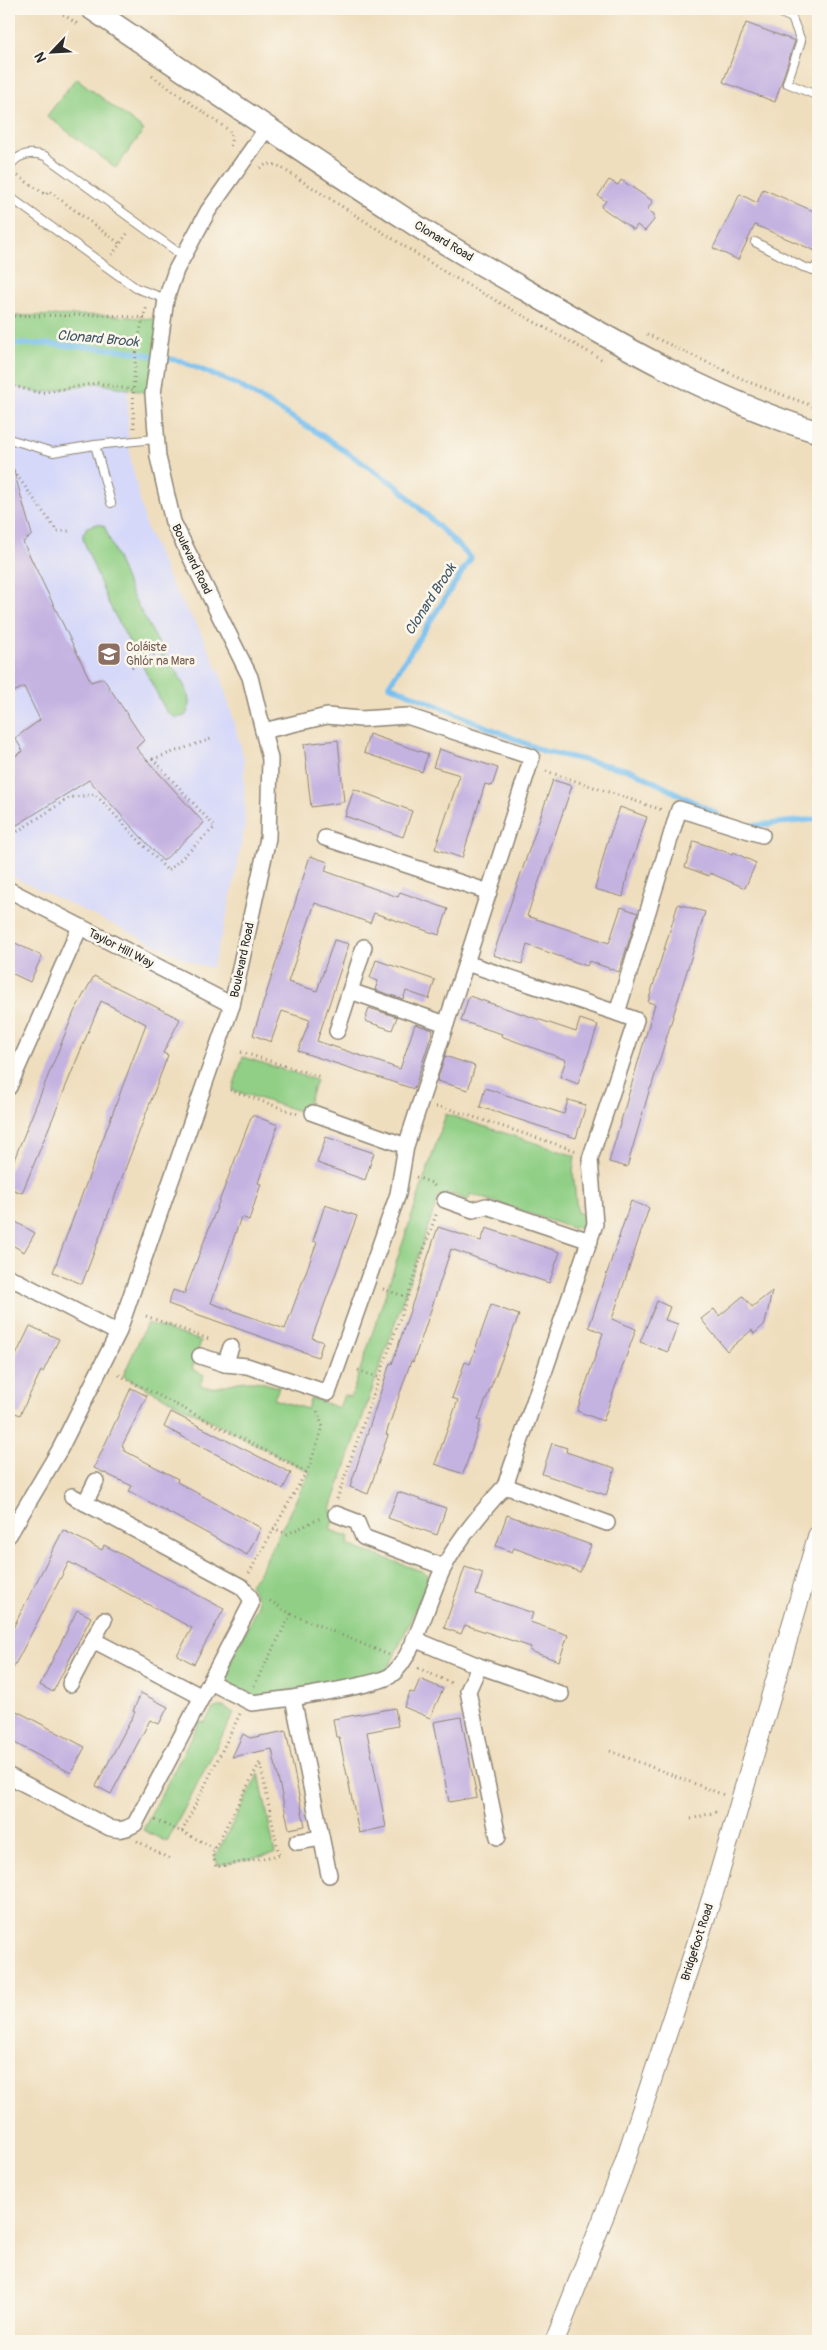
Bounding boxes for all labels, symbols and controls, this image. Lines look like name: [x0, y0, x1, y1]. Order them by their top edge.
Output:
north arrow: [28, 28, 78, 78]
text: N: [31, 49, 50, 65]
street label: Clonard Road: [411, 218, 476, 265]
water label: Clonard Brook: [56, 326, 141, 351]
street label: Boulevard Road: [168, 522, 215, 597]
water label: Clonard Brook: [401, 559, 460, 638]
place label: Coláiste Ghlór na Mara: [126, 640, 195, 669]
school or university icon: Coláiste Ghlór na Mara: [96, 641, 122, 667]
street label: Boulevard Road: [227, 921, 258, 999]
street label: Taylor Hill Way: [85, 925, 156, 971]
street label: Bridgefoot Road: [678, 1902, 717, 1983]

